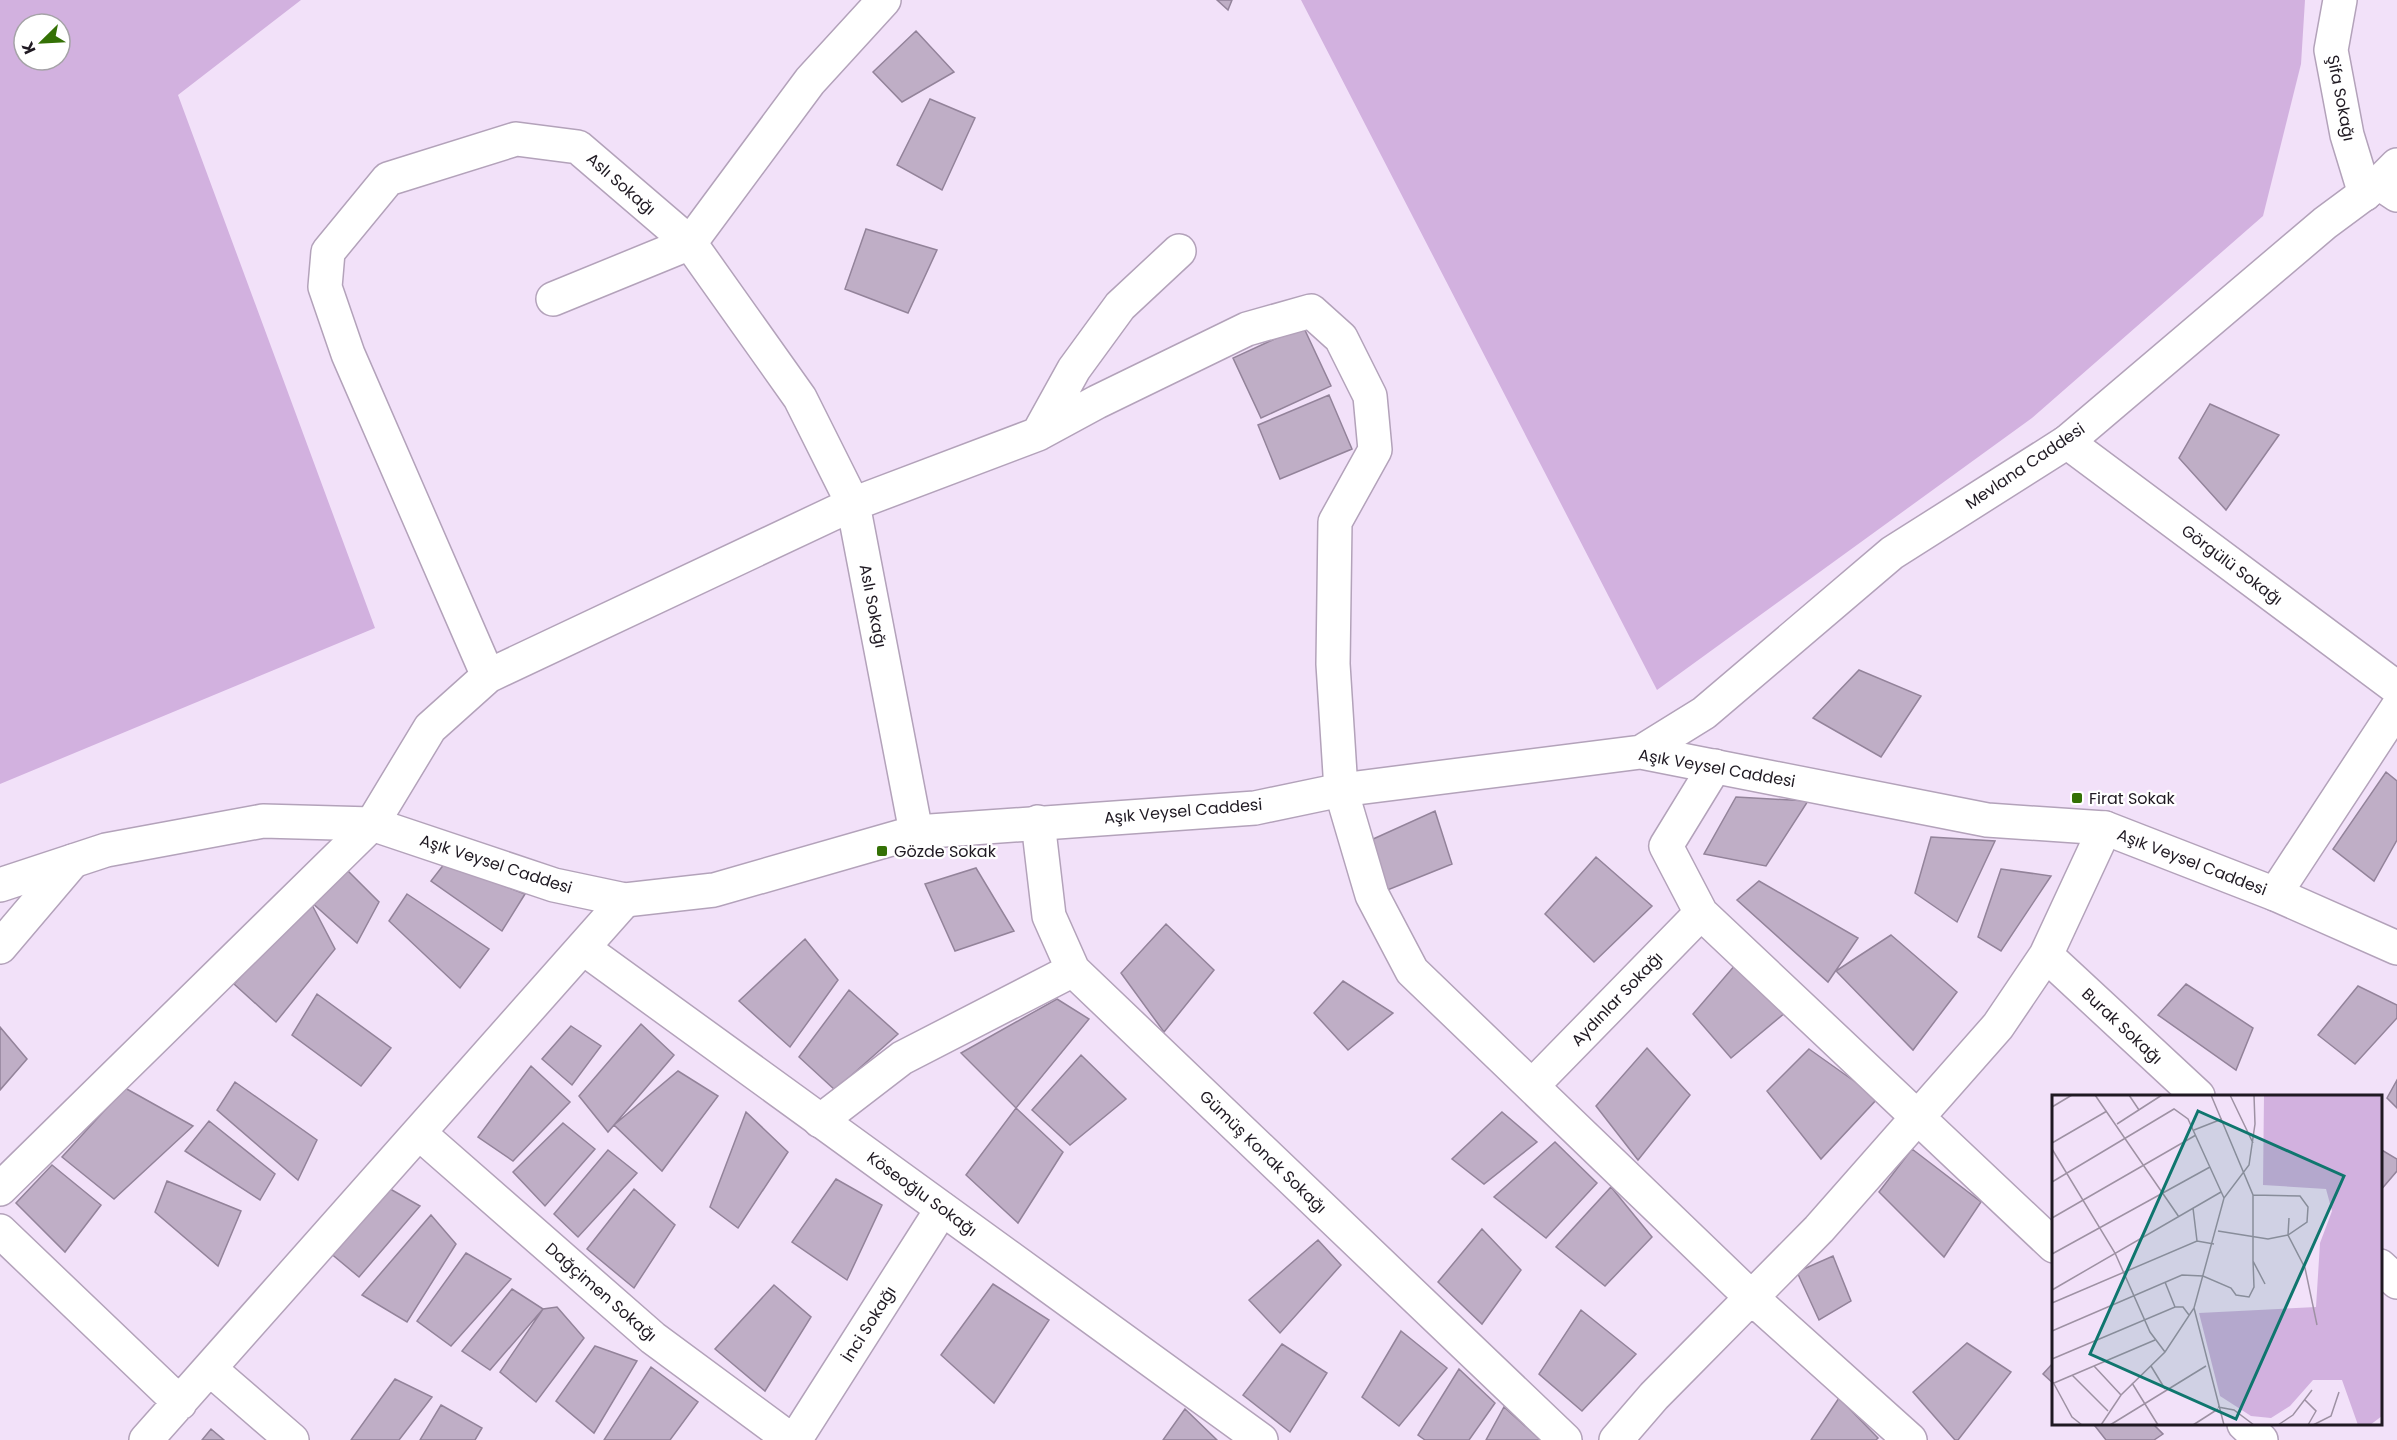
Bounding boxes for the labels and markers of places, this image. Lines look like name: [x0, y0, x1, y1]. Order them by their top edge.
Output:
place label: Firat Sokak: [2089, 787, 2176, 810]
marker: Firat Sokak: [2070, 791, 2084, 805]
place label: Gözde Sokak: [894, 840, 997, 863]
marker: Gözde Sokak: [875, 844, 889, 858]

